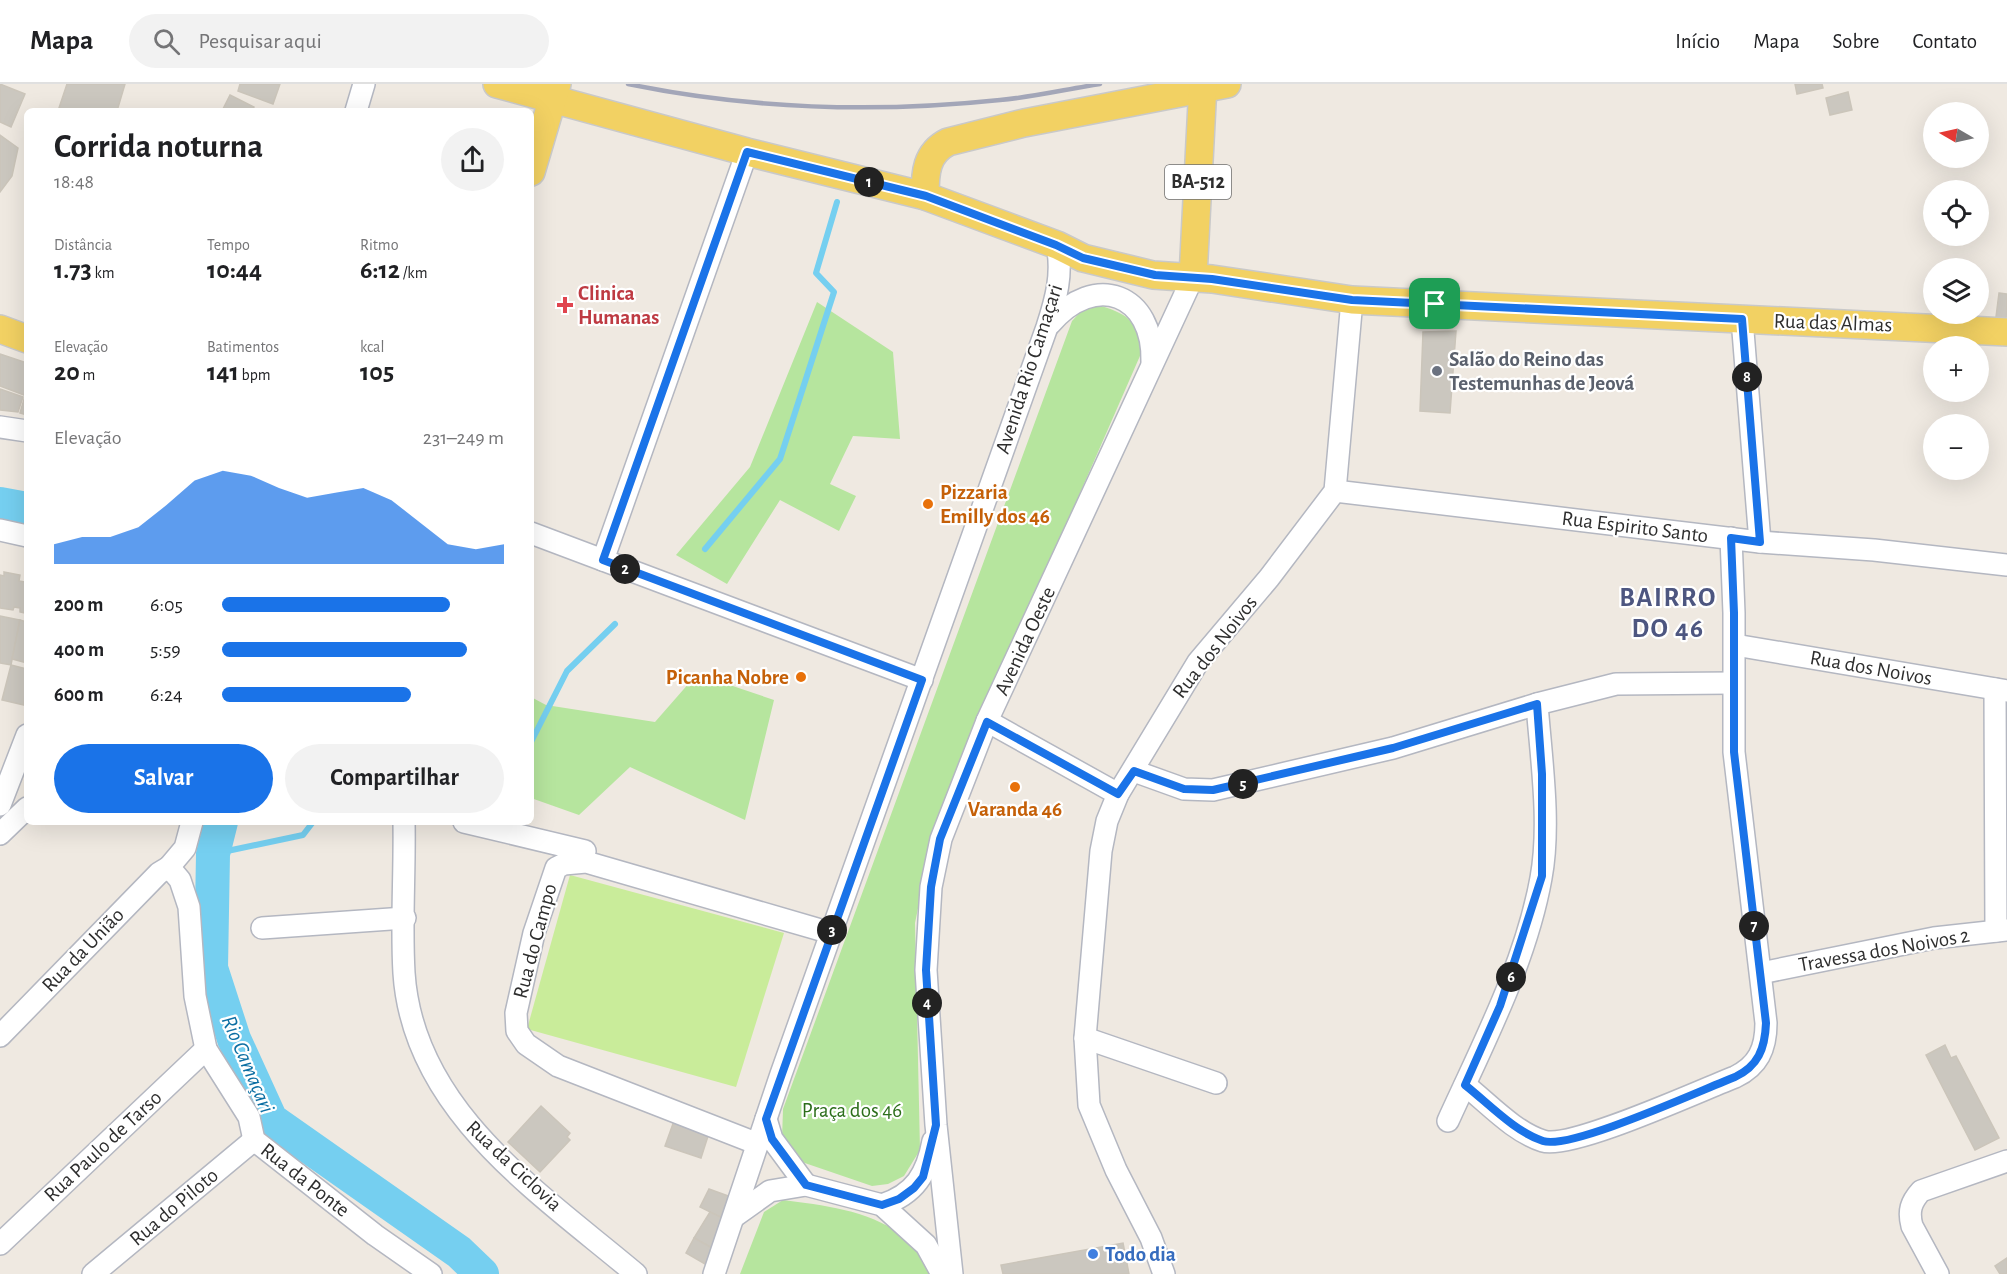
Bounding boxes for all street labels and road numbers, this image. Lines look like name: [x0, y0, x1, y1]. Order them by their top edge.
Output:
road number: BA-512: [1165, 165, 1231, 199]
street label: Avenida Rio Camaçari: [992, 282, 1066, 456]
street label: Rua das Almas: [1773, 310, 1893, 336]
street label: Rua Espirito Santo: [1561, 508, 1709, 546]
street label: Avenida Oeste: [991, 584, 1059, 698]
street label: Rua dos Noivos: [1169, 592, 1261, 702]
street label: Rua dos Noivos: [1808, 647, 1934, 689]
street label: Rua do Campo: [510, 881, 560, 1001]
street label: Rua da União: [38, 904, 128, 996]
street label: Travessa dos Noivos 2: [1797, 925, 1971, 975]
street label: Rua Paulo de Tarso: [40, 1086, 166, 1206]
street label: Rua da Ciclovia: [462, 1117, 566, 1216]
street label: Rua da Ponte: [257, 1139, 353, 1221]
street label: Rua do Piloto: [126, 1164, 222, 1250]

